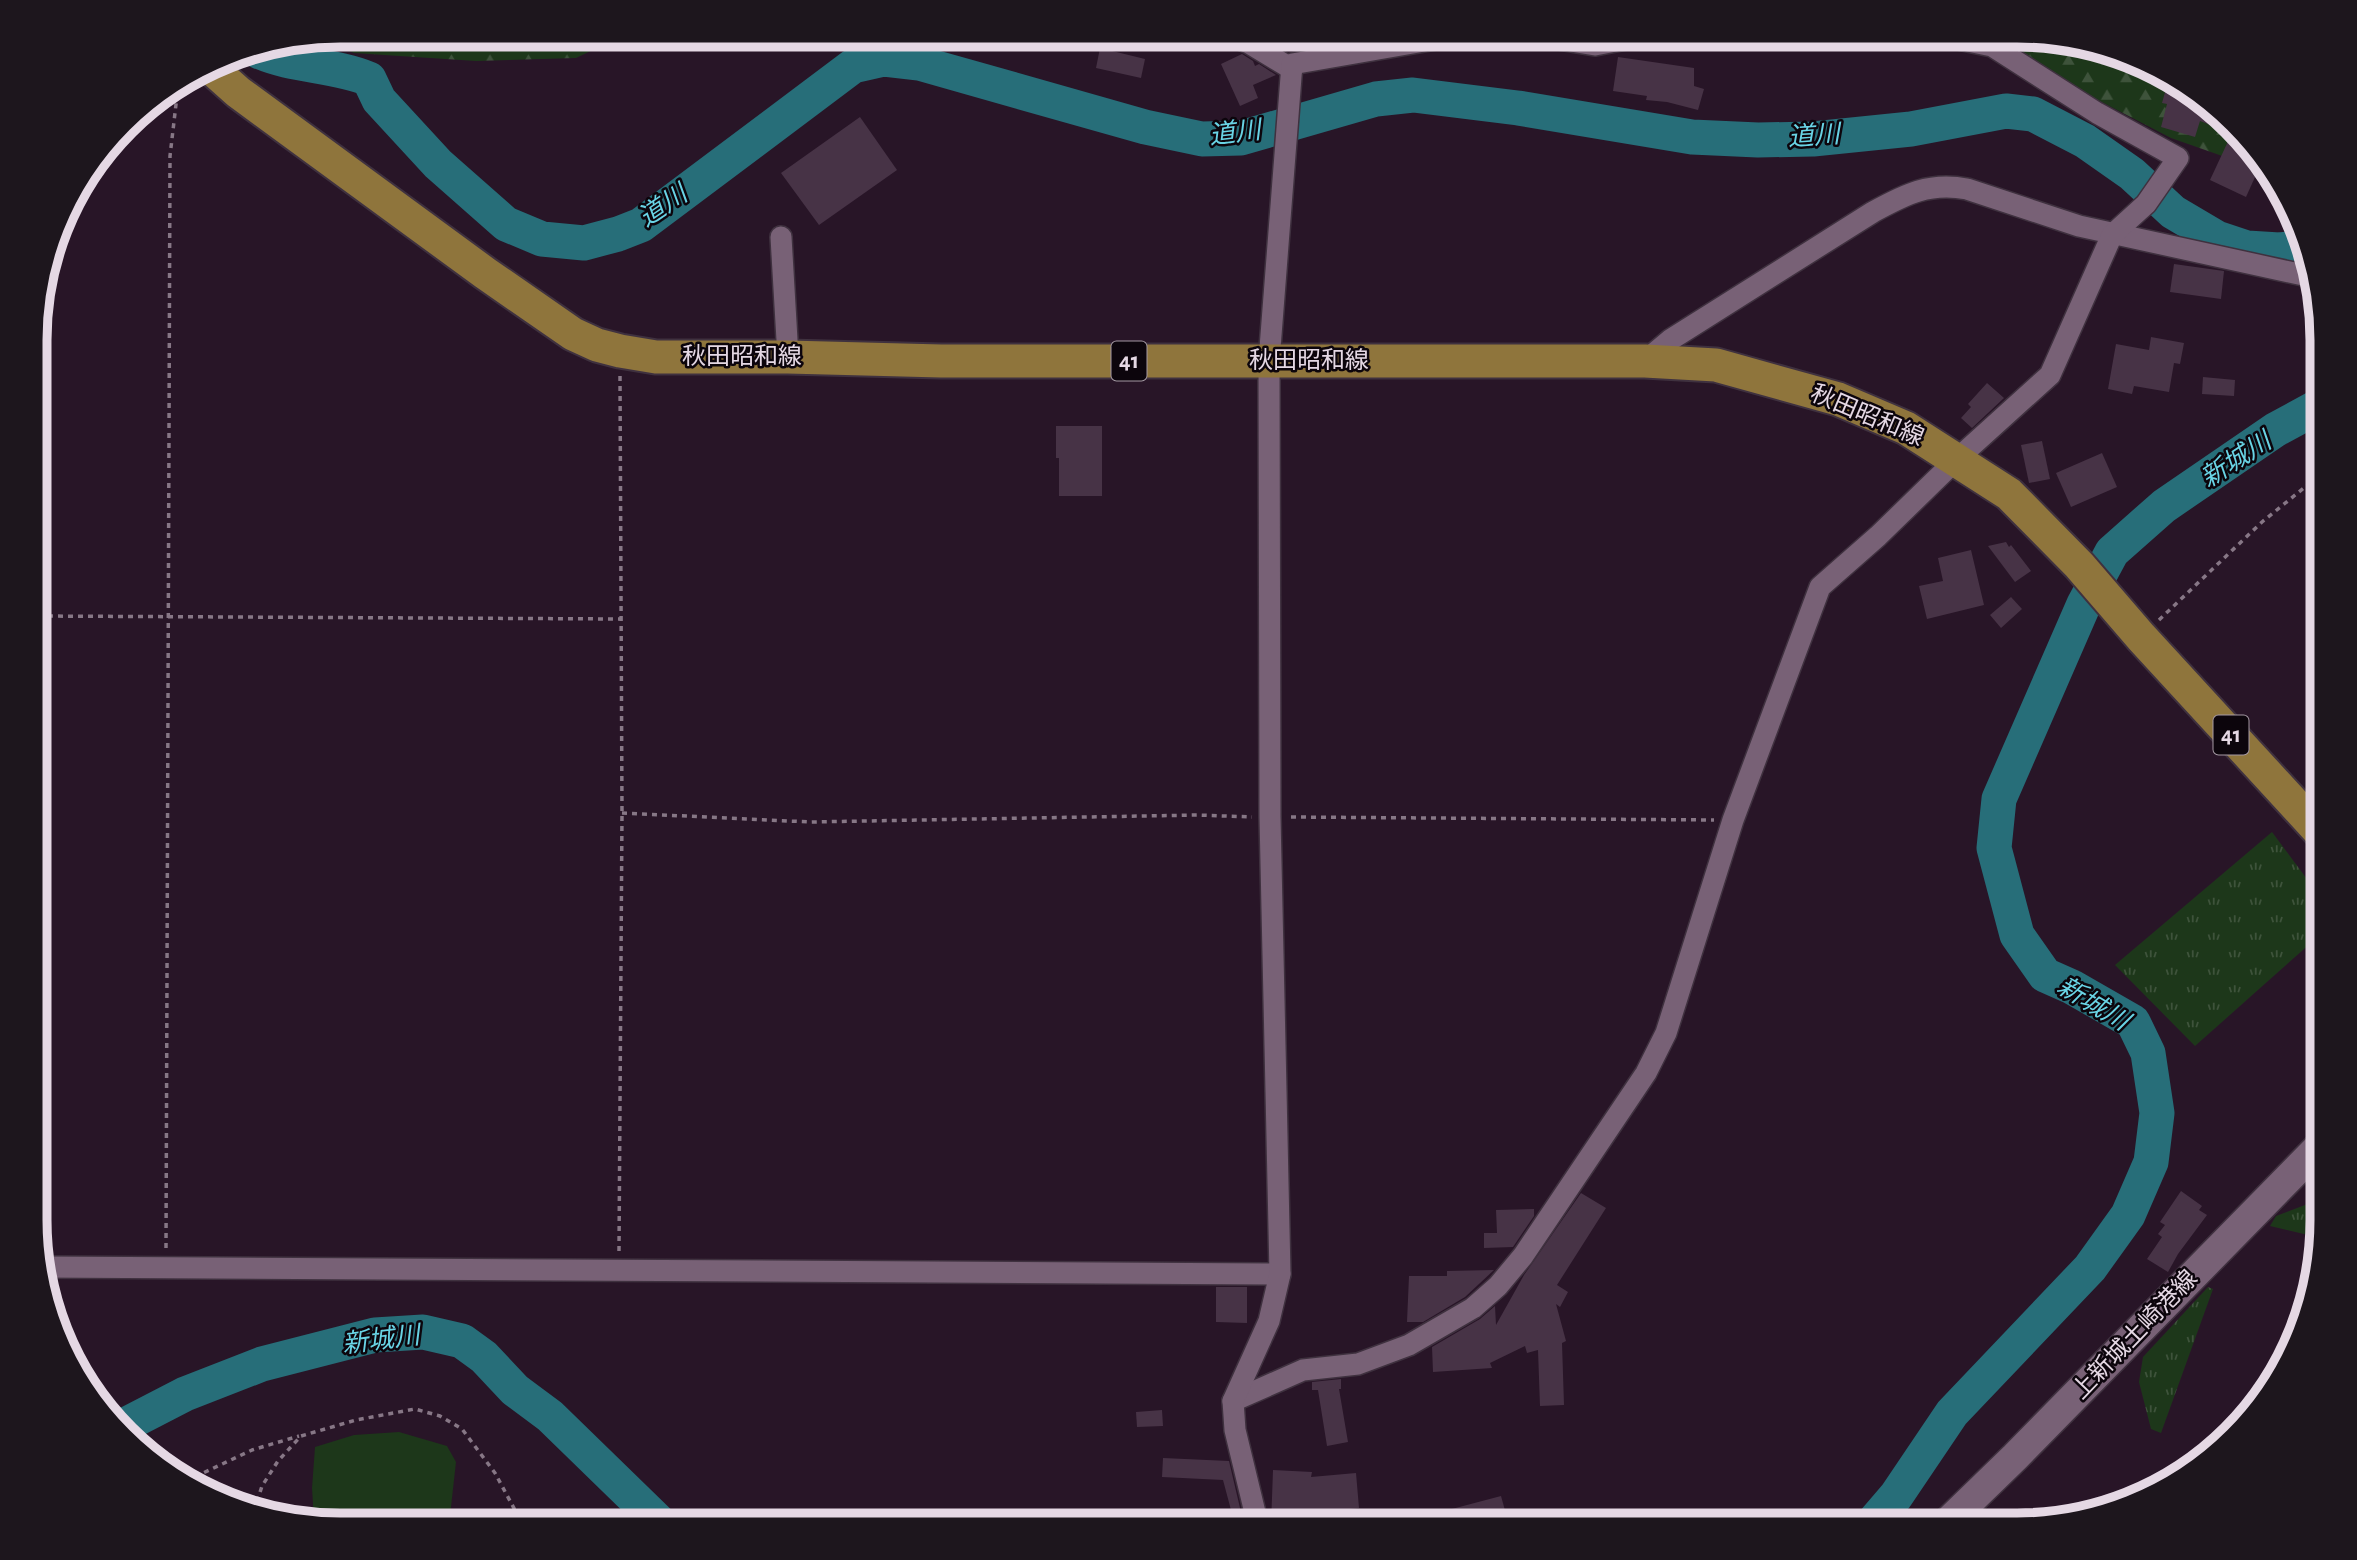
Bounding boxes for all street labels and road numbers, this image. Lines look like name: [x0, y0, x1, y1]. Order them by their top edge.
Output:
road number: 41: [1112, 342, 1146, 380]
street label: 秋田昭和線: [682, 343, 802, 369]
street label: 秋田昭和線: [1249, 347, 1369, 373]
street label: 秋田昭和線: [1807, 380, 1928, 450]
road number: 41: [2214, 716, 2248, 754]
street label: 上新城土崎港線: [2067, 1265, 2202, 1404]

